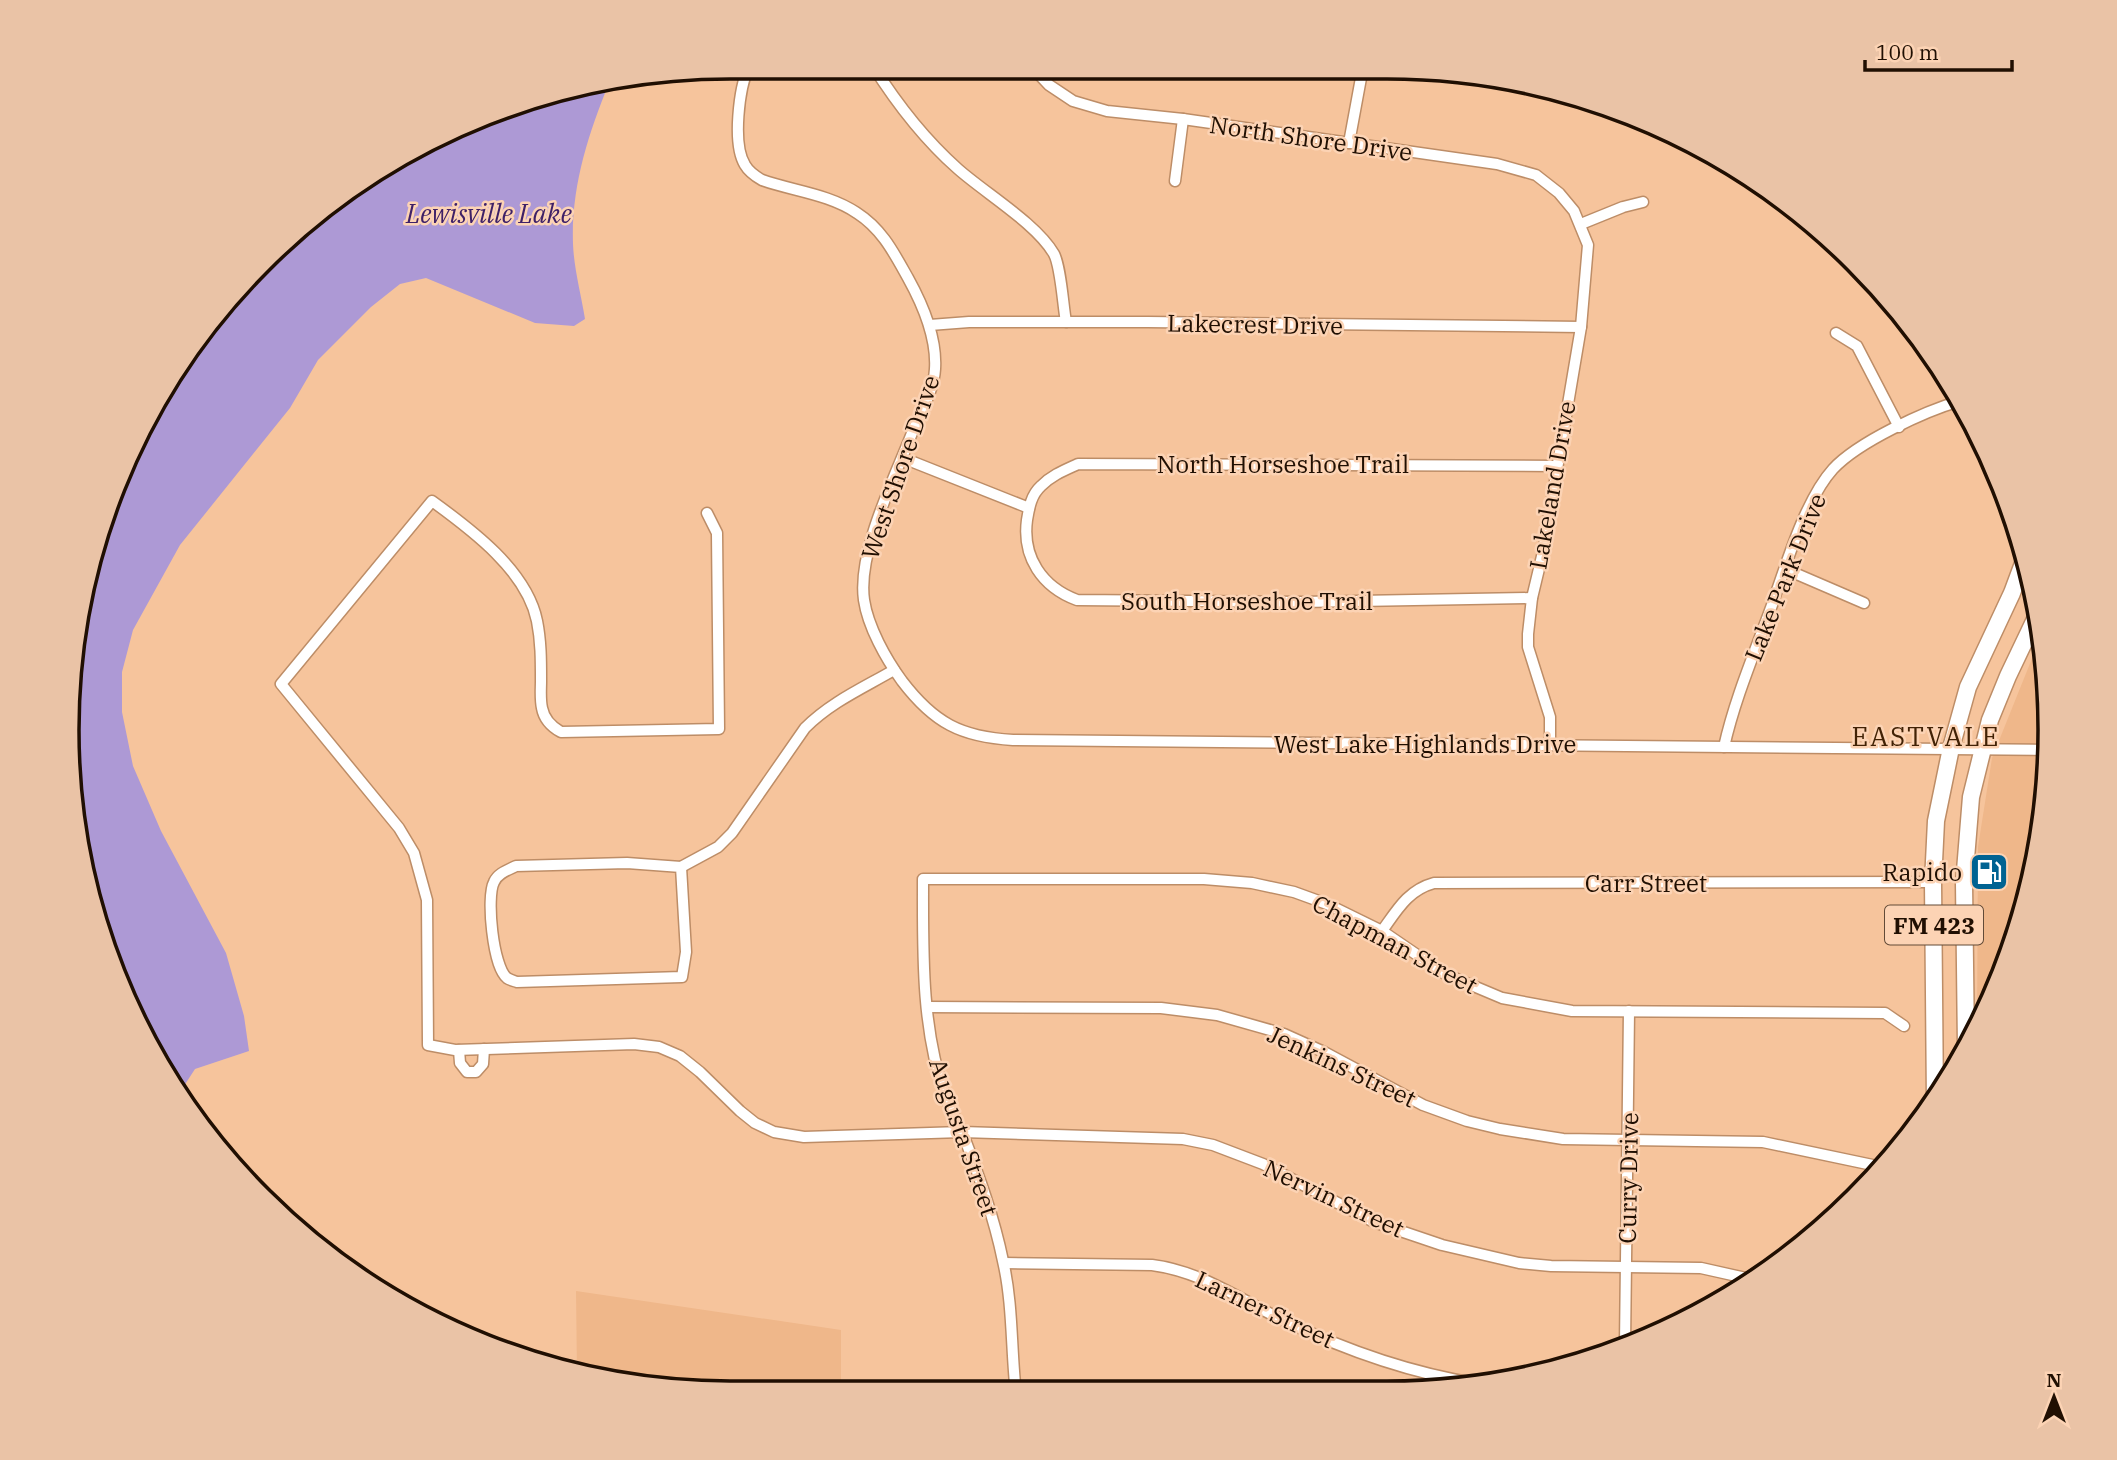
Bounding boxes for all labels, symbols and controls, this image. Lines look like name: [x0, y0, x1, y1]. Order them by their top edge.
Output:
scale bar: [1865, 28, 2012, 72]
text: 100 m: [1876, 38, 1939, 66]
street label: North Shore Drive: [1208, 108, 1414, 168]
water label: Lewisville Lake: [405, 196, 572, 230]
street label: Lakecrest Drive: [1167, 306, 1343, 342]
street label: West Shore Drive: [853, 371, 947, 563]
street label: Lakeland Drive: [1521, 398, 1583, 572]
street label: North Horseshoe Trail: [1157, 448, 1409, 480]
street label: Lake Park Drive: [1737, 488, 1833, 666]
street label: South Horseshoe Trail: [1121, 585, 1373, 617]
district label: EASTVALE: [1852, 719, 2000, 753]
street label: West Lake Highlands Drive: [1274, 728, 1576, 760]
fuel station icon: Rapido: [1968, 851, 2010, 893]
place label: Rapido: [1882, 856, 1962, 888]
street label: Carr Street: [1585, 867, 1707, 899]
street label: Chapman Street: [1307, 887, 1483, 1001]
road number: FM 423: [1885, 906, 1983, 944]
street label: Jenkins Street: [1262, 1018, 1422, 1114]
street label: Augusta Street: [922, 1054, 1006, 1220]
street label: Curry Drive: [1611, 1112, 1645, 1244]
street label: Nervin Street: [1259, 1151, 1409, 1245]
street label: Larner Street: [1190, 1263, 1340, 1355]
north arrow: [2019, 1362, 2089, 1432]
text: N: [2046, 1368, 2062, 1392]

